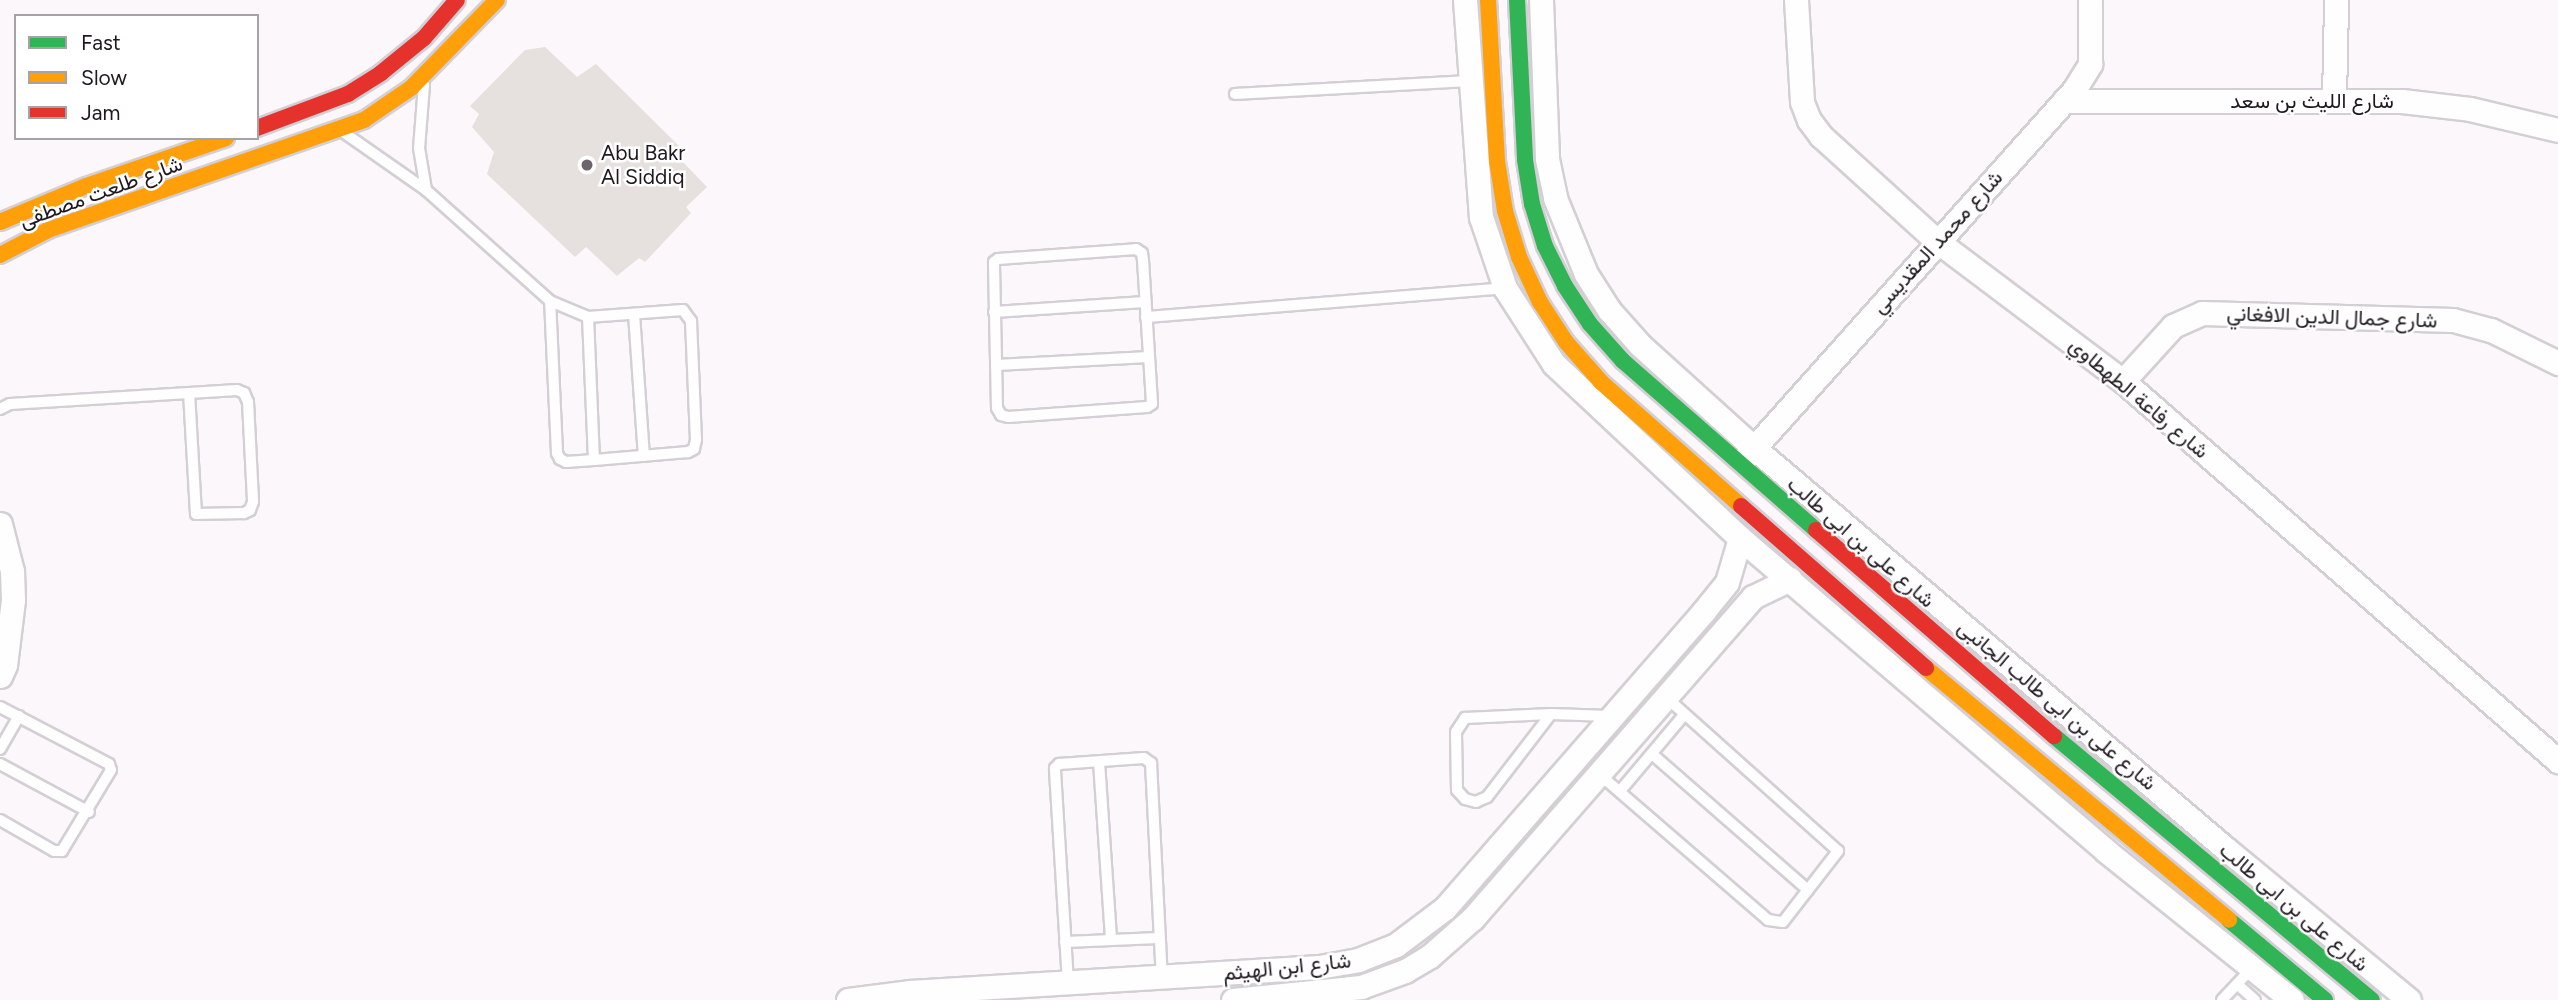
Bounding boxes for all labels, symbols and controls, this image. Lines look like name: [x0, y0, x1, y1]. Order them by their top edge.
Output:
legend: [14, 14, 259, 140]
text: Fast: [81, 30, 121, 55]
text: Slow: [81, 65, 127, 90]
street label: شارع الليث بن سعد: [2230, 88, 2394, 114]
text: Jam: [81, 100, 120, 125]
place label: Abu Bakr Al Siddiq: [601, 140, 685, 190]
street label: شارع طلعت مصطفى: [16, 151, 186, 233]
marker: Abu Bakr Al Siddiq: [579, 157, 595, 173]
street label: شارع محمد المقديسي: [1866, 165, 2008, 319]
street label: شارع جمال الدين الافغاني: [2226, 301, 2438, 333]
street label: شارع رفاعة الطهطاوي: [2064, 332, 2214, 464]
street label: شارع على بن ابى طالب: [1782, 471, 1940, 613]
street label: شارع على بن ابى طالب الجانبى: [1952, 614, 2162, 796]
street label: شارع على بن ابى طالب: [2214, 837, 2374, 977]
street label: شارع ابن الهيثم: [1222, 948, 1352, 986]

